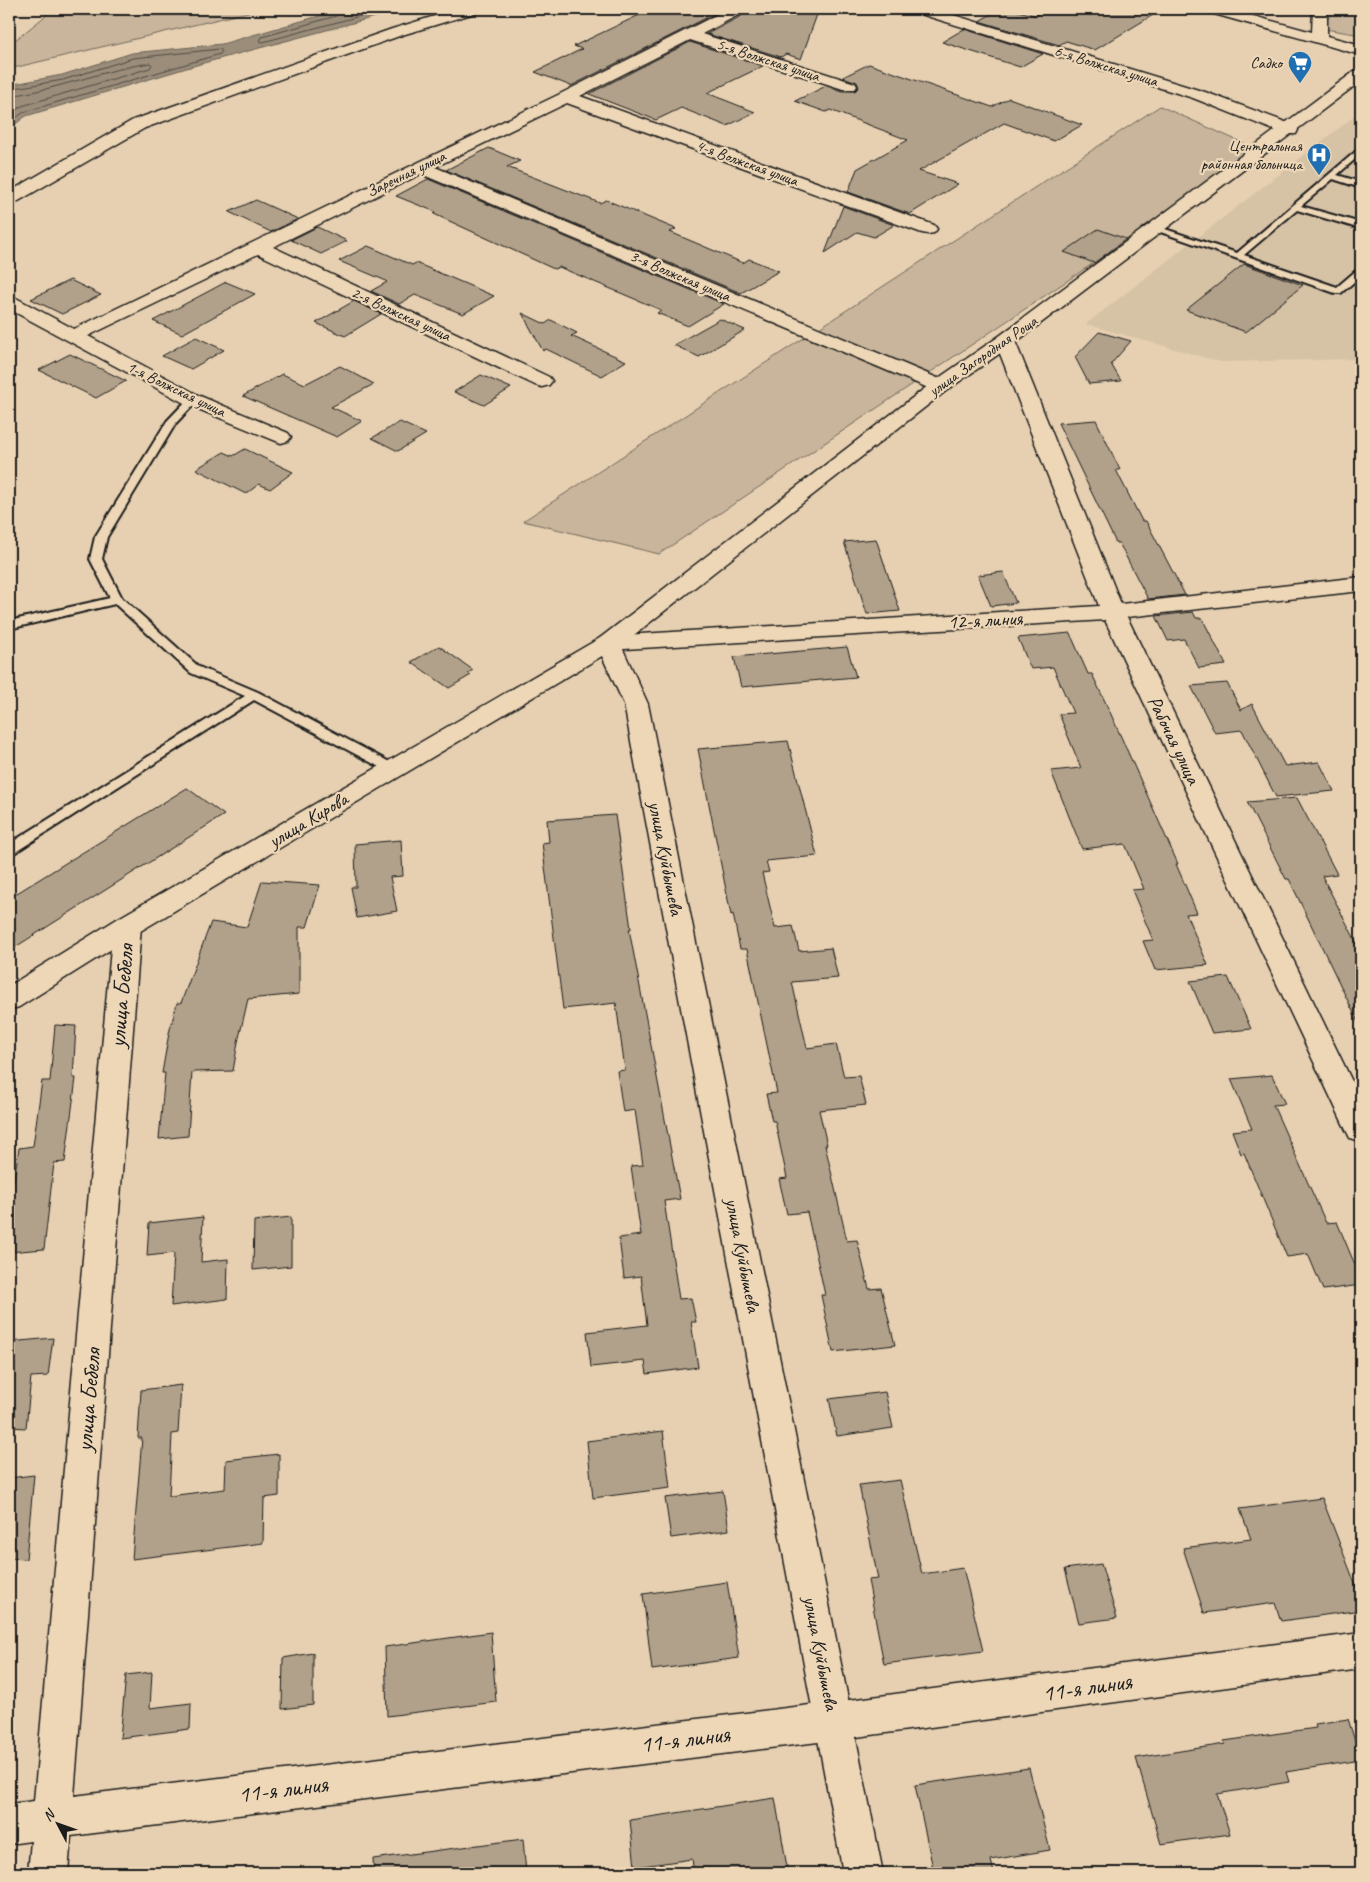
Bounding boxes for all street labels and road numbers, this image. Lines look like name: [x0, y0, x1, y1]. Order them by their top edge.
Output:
street label: 5-я Волжская улица: [714, 34, 823, 86]
street label: 6-я Волжская улица: [1052, 41, 1161, 92]
street label: 4-я Волжская улица: [693, 135, 802, 191]
street label: Заречная улица: [363, 146, 450, 202]
street label: 3-я Волжская улица: [627, 246, 734, 307]
street label: 2-я Волжская улица: [348, 282, 455, 346]
street label: улица Загородная Роща: [924, 311, 1042, 401]
street label: 1-я Волжская улица: [123, 357, 229, 422]
street label: 12-я линия: [947, 606, 1024, 634]
street label: Рабочая улица: [1142, 692, 1207, 789]
street label: улица Кирова: [263, 786, 354, 854]
street label: улица Куйбышева: [642, 798, 690, 919]
street label: улица Бебеля: [101, 941, 141, 1051]
street label: улица Куйбышева: [719, 1195, 767, 1316]
street label: улица Бебеля: [68, 1345, 108, 1455]
street label: улица Куйбышева: [797, 1593, 845, 1714]
street label: 11-я линия: [1040, 1666, 1135, 1708]
street label: 11-я линия: [639, 1718, 733, 1759]
street label: 11-я линия: [237, 1768, 331, 1809]

